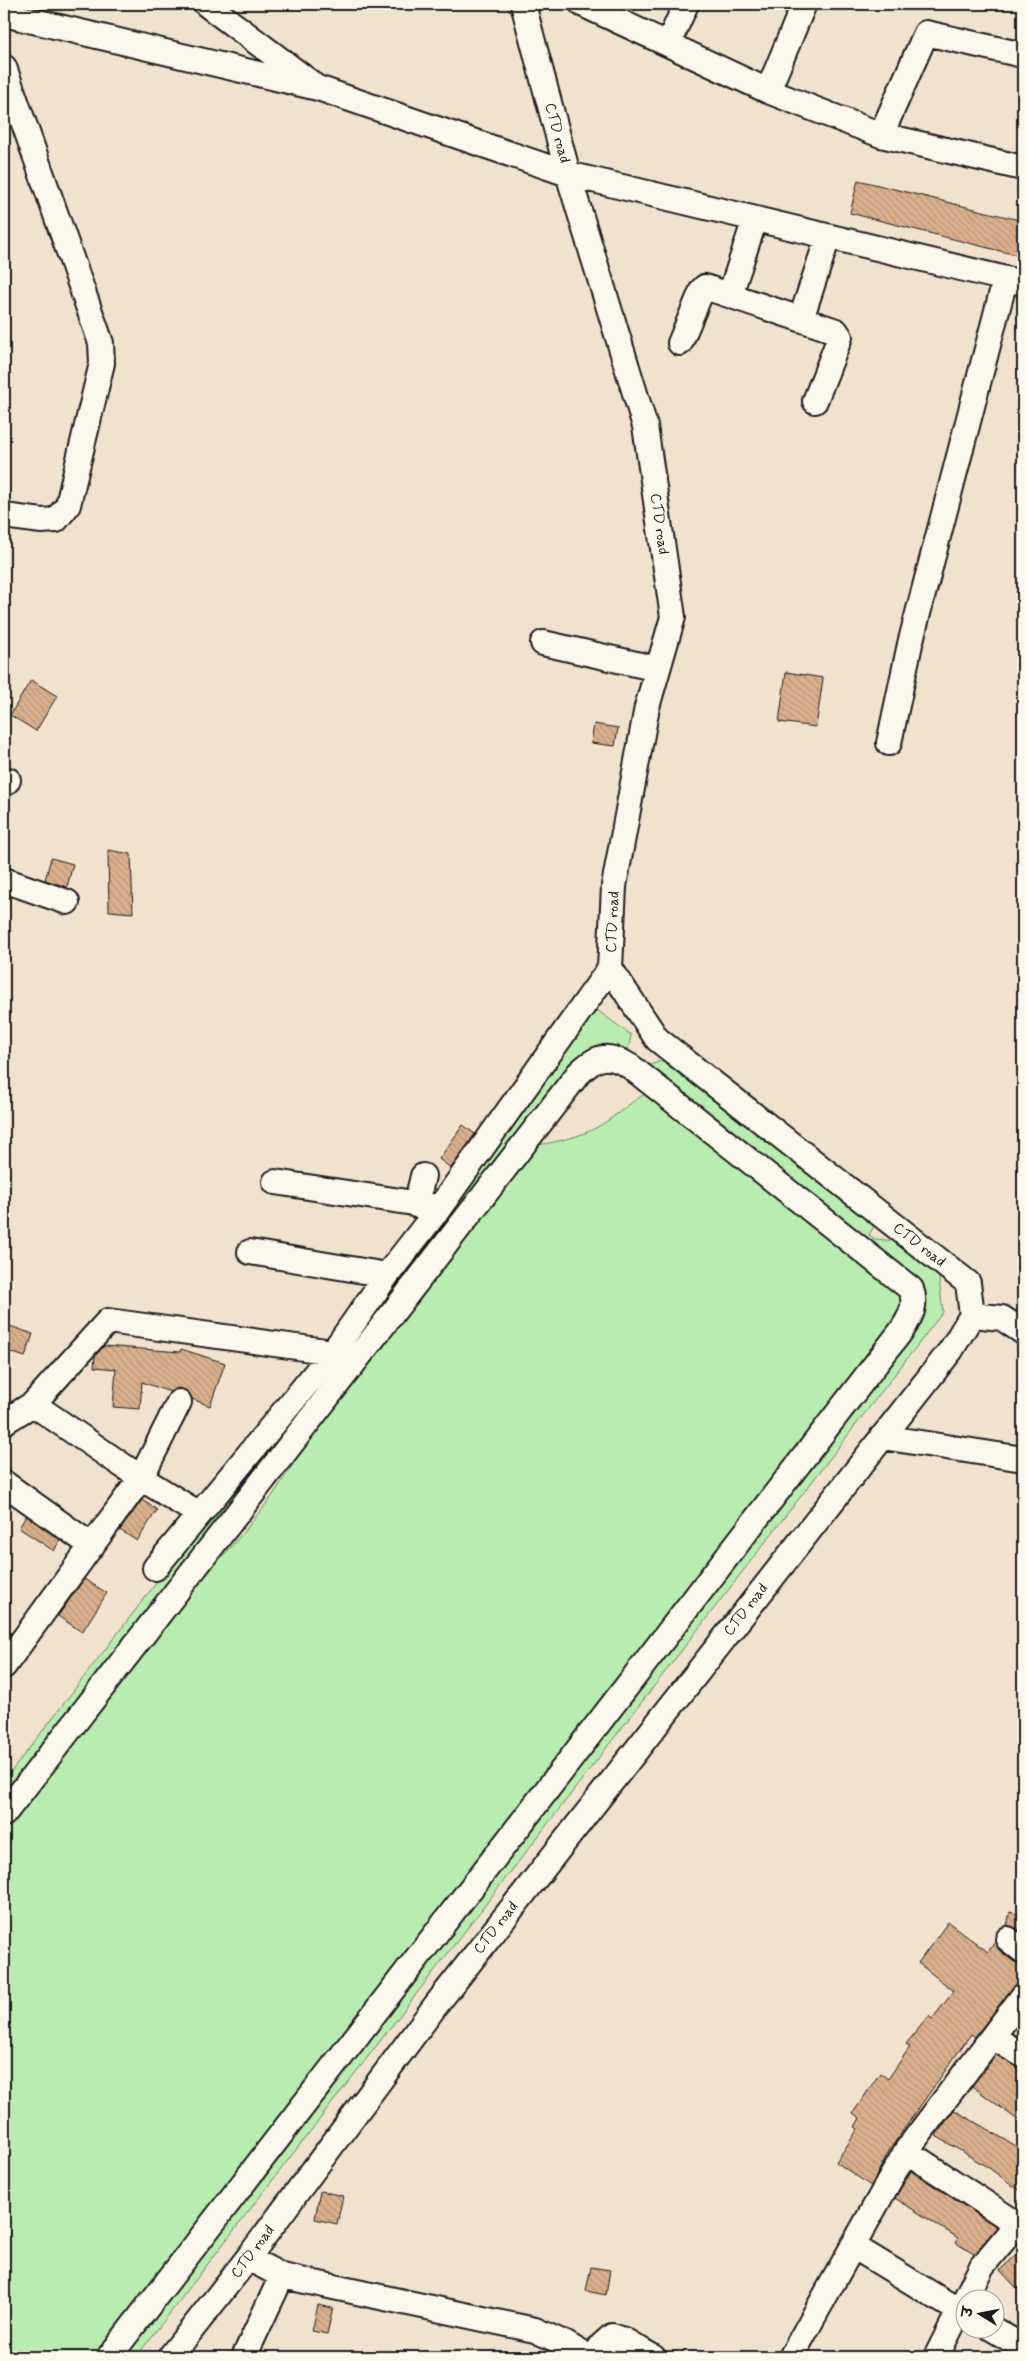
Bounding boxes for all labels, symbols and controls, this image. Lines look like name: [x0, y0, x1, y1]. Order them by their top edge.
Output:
street label: CTD road: [539, 101, 575, 165]
street label: CTD road: [645, 492, 673, 556]
street label: CTD road: [601, 891, 625, 953]
street label: CTD road: [889, 1218, 950, 1272]
street label: CTD road: [719, 1579, 773, 1640]
street label: CTD road: [469, 1897, 523, 1958]
street label: CTD road: [226, 2221, 280, 2283]
north arrow: [954, 2288, 1004, 2338]
text: उ: [958, 2304, 978, 2320]

